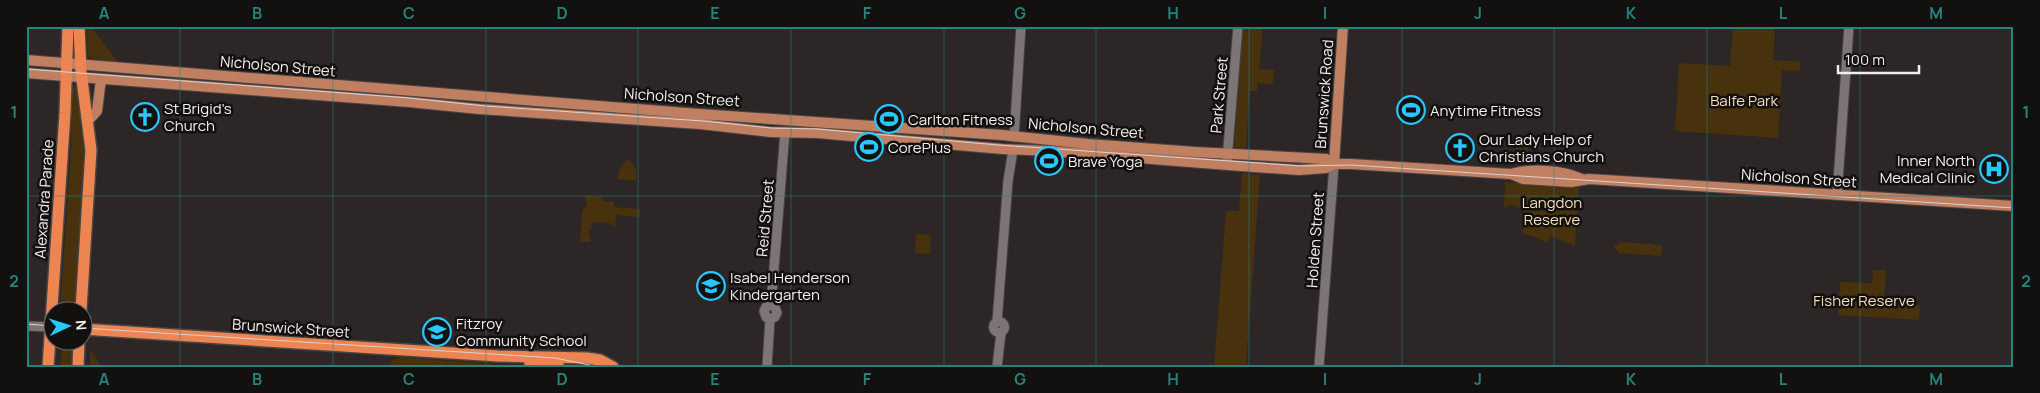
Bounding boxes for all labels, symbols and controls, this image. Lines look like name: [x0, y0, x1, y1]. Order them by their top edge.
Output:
text: A: [99, 2, 110, 24]
text: B: [252, 2, 262, 24]
text: C: [403, 2, 415, 24]
text: D: [556, 2, 568, 24]
text: E: [710, 2, 720, 24]
text: F: [863, 2, 872, 24]
text: G: [1014, 2, 1026, 24]
text: H: [1167, 2, 1179, 24]
text: I: [1323, 2, 1327, 24]
text: J: [1474, 2, 1482, 24]
text: K: [1626, 2, 1637, 24]
text: L: [1779, 2, 1788, 24]
text: M: [1929, 2, 1943, 24]
street label: Brunswick Road: [1310, 39, 1338, 149]
scale bar: [1838, 42, 1919, 74]
text: 100 m: [1845, 49, 1885, 70]
street label: Nicholson Street: [219, 50, 337, 82]
street label: Park Street: [1205, 56, 1233, 134]
street label: Nicholson Street: [623, 82, 741, 112]
park label: Balfe Park: [1710, 90, 1778, 111]
sports icon: Anytime Fitness: [1396, 95, 1426, 125]
place label: St Brigid's Church: [164, 98, 232, 136]
place label: Anytime Fitness: [1430, 100, 1541, 121]
text: 1: [10, 101, 18, 123]
text: 1: [2022, 101, 2030, 123]
church icon: St Brigid's Church: [130, 102, 160, 132]
sports icon: Carlton Fitness: [874, 104, 904, 134]
place label: Carlton Fitness: [908, 109, 1013, 130]
street label: Nicholson Street: [1027, 112, 1145, 144]
place label: Our Lady Help of Christians Church: [1479, 129, 1604, 167]
sports icon: CorePlus: [854, 132, 884, 162]
church icon: Our Lady Help of Christians Church: [1445, 133, 1475, 163]
place label: CorePlus: [888, 137, 951, 158]
street label: Alexandra Parade: [29, 138, 59, 259]
sports icon: Brave Yoga: [1034, 146, 1064, 176]
place label: Inner North Medical Clinic: [1880, 150, 1975, 188]
place label: Brave Yoga: [1068, 151, 1143, 172]
hospital icon: Inner North Medical Clinic: [1979, 154, 2009, 184]
street label: Nicholson Street: [1740, 163, 1858, 193]
street label: Reid Street: [751, 178, 779, 258]
street label: Holden Street: [1301, 191, 1329, 289]
park label: Langdon Reserve: [1522, 192, 1582, 230]
place label: Isabel Henderson Kindergarten: [730, 267, 850, 305]
text: 2: [9, 270, 19, 292]
text: 2: [2021, 270, 2031, 292]
school or university icon: Isabel Henderson Kindergarten: [696, 271, 726, 301]
park label: Fisher Reserve: [1813, 290, 1915, 311]
north arrow: [42, 300, 92, 350]
street label: Brunswick Street: [232, 313, 350, 343]
place label: Fitzroy Community School: [456, 313, 587, 351]
school or university icon: Fitzroy Community School: [422, 317, 452, 347]
text: N: [72, 319, 91, 331]
text: A: [99, 368, 110, 390]
text: B: [252, 368, 262, 390]
text: C: [403, 368, 415, 390]
text: D: [556, 368, 568, 390]
text: E: [710, 368, 720, 390]
text: F: [863, 368, 872, 390]
text: G: [1014, 368, 1026, 390]
text: H: [1167, 368, 1179, 390]
text: I: [1323, 368, 1327, 390]
text: J: [1474, 368, 1482, 390]
text: K: [1626, 368, 1637, 390]
text: L: [1779, 368, 1788, 390]
text: M: [1929, 368, 1943, 390]

